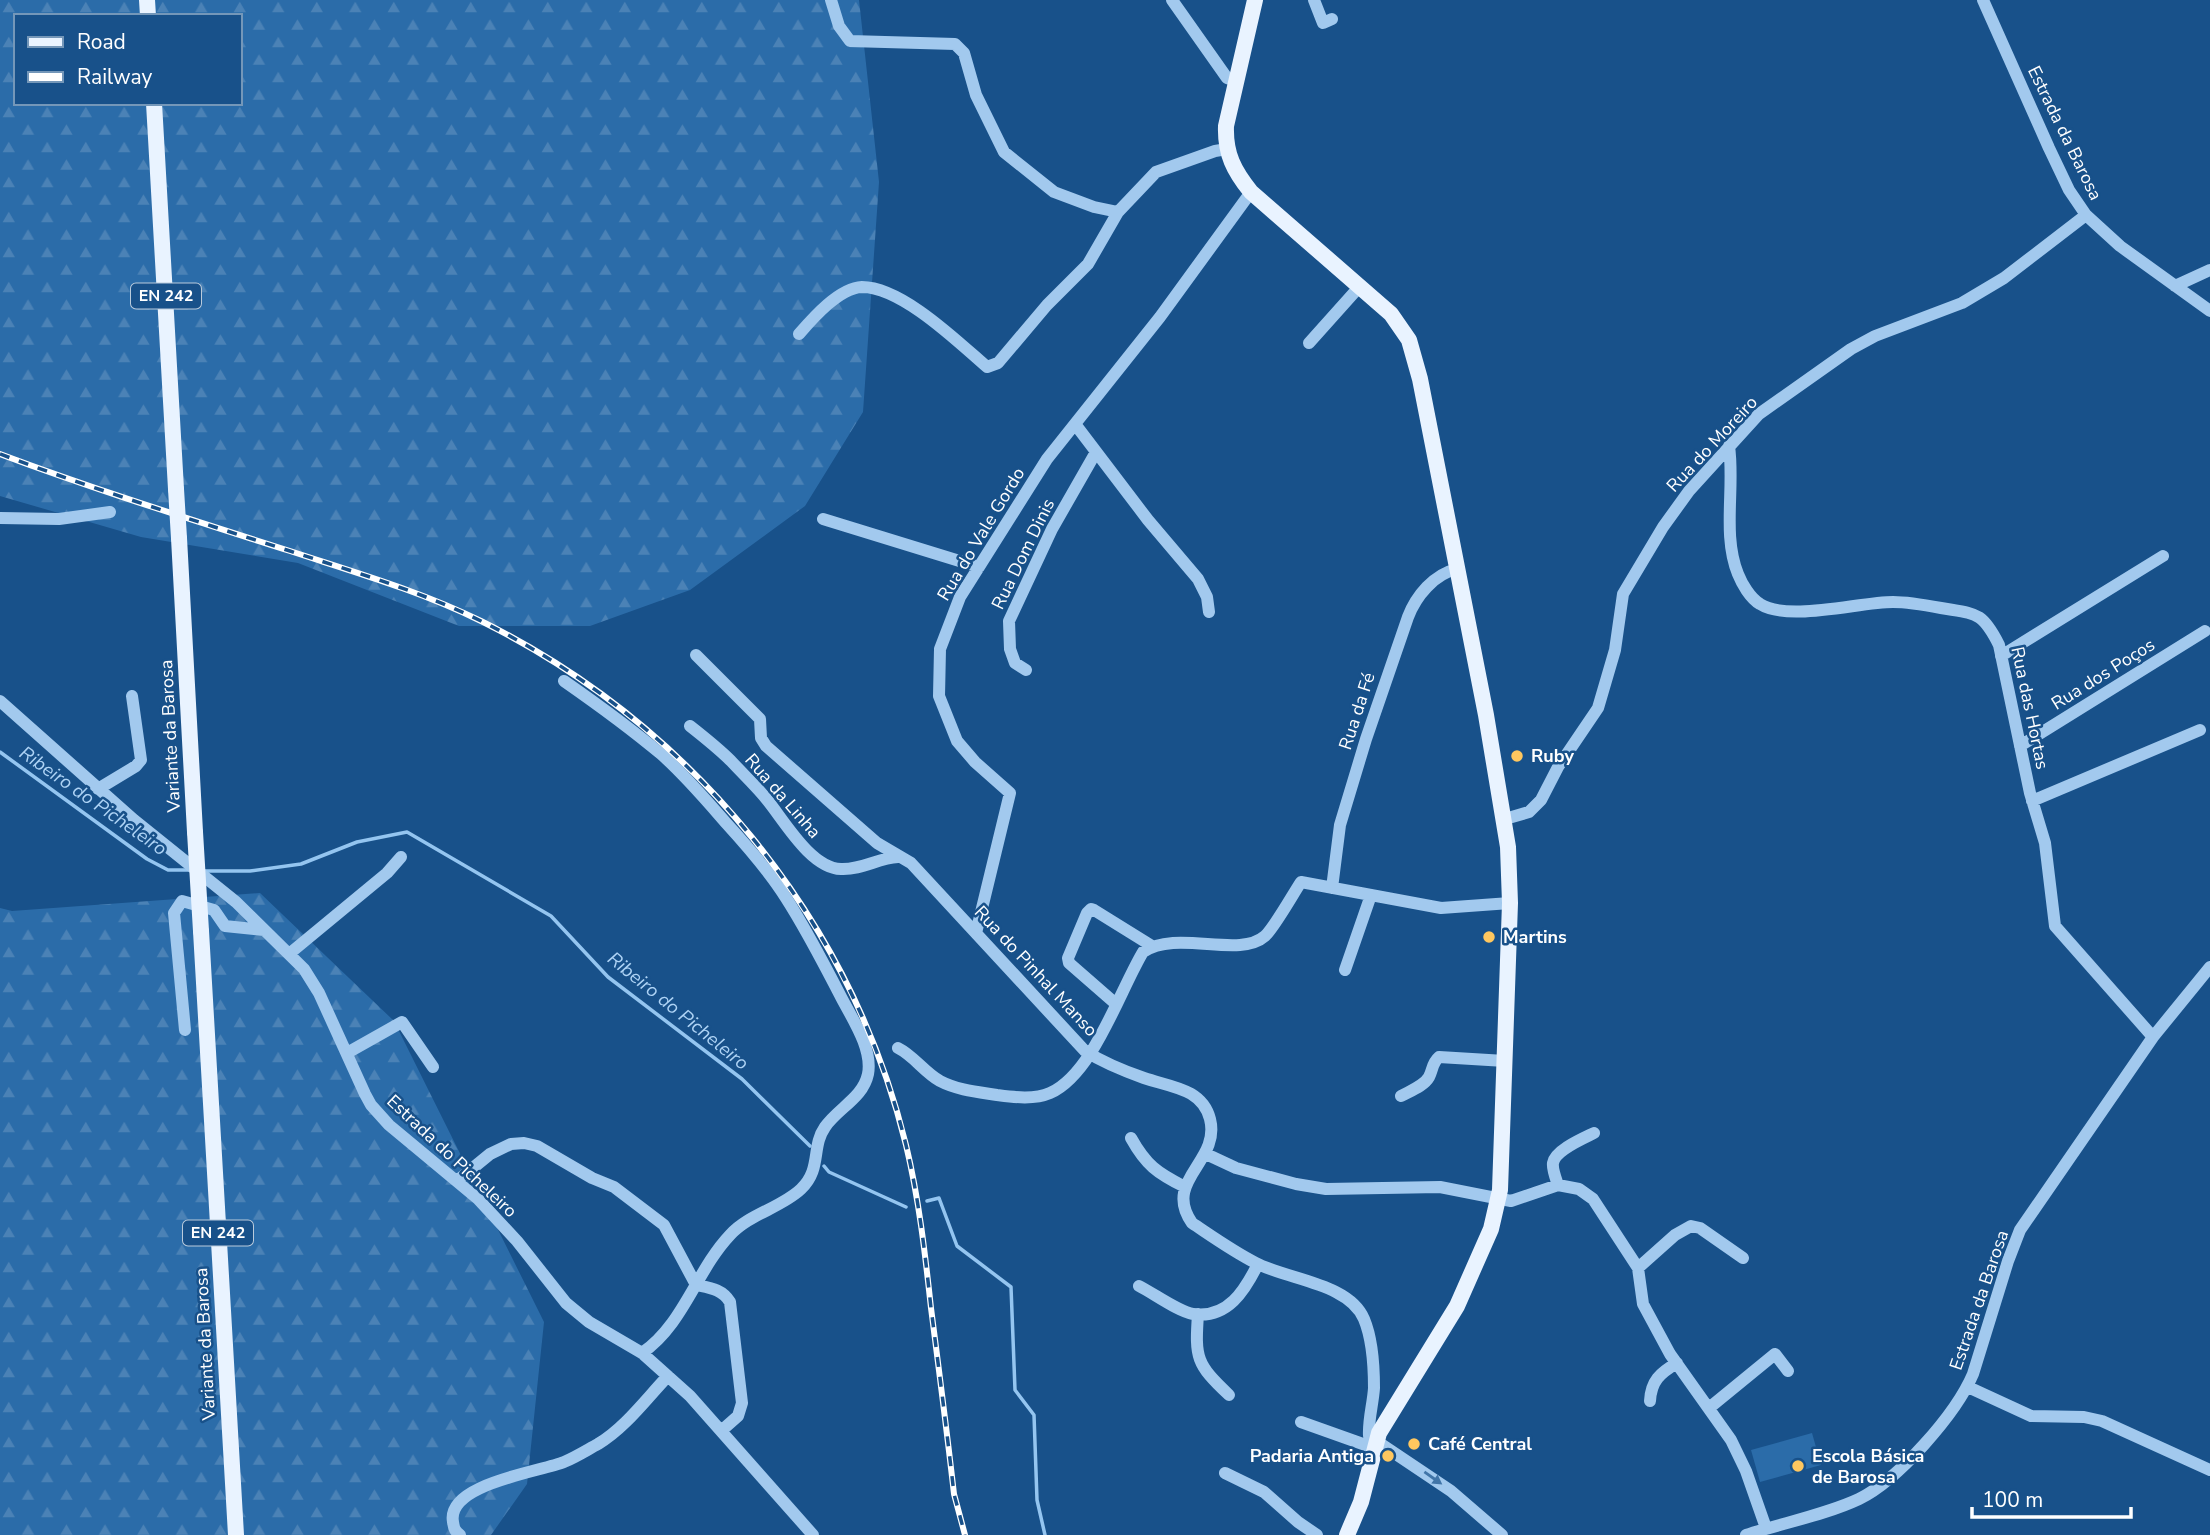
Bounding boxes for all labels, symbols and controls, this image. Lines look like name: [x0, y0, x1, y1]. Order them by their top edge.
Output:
legend: [14, 14, 242, 105]
text: Road: [77, 28, 126, 56]
street label: Estrada da Barosa: [2022, 62, 2108, 204]
text: Railway: [77, 63, 152, 91]
road number: EN 242: [131, 284, 201, 308]
street label: Rua do Moreiro: [1661, 391, 1763, 497]
street label: Rua do Vale Gordo: [932, 463, 1030, 605]
street label: Rua Dom Dinis: [986, 495, 1060, 613]
street label: Rua dos Poços: [2047, 633, 2159, 715]
street label: Rua das Hortas: [2005, 644, 2055, 772]
street label: Variante da Barosa: [154, 659, 186, 814]
street label: Rua da Fé: [1333, 669, 1381, 753]
water label: Ribeiro do Picheleiro: [14, 740, 172, 862]
place label: Ruby: [1531, 744, 1574, 768]
marker: Ruby: [1509, 748, 1525, 764]
street label: Rua da Linha: [740, 749, 826, 843]
street label: Rua do Pinhal Manso: [969, 900, 1103, 1042]
place label: Martins: [1503, 925, 1567, 949]
marker: Martins: [1481, 929, 1497, 945]
water label: Ribeiro do Picheleiro: [602, 946, 754, 1076]
street label: Estrada do Picheleiro: [382, 1089, 522, 1223]
road number: EN 242: [183, 1220, 253, 1246]
street label: Estrada da Barosa: [1944, 1227, 2014, 1373]
street label: Variante da Barosa: [189, 1267, 221, 1422]
place label: Café Central: [1428, 1432, 1532, 1456]
marker: Café Central: [1406, 1436, 1422, 1452]
place label: Padaria Antiga: [1250, 1444, 1374, 1468]
place label: Escola Básica de Barosa: [1812, 1444, 1924, 1489]
marker: Padaria Antiga: [1380, 1448, 1396, 1464]
marker: Escola Básica de Barosa: [1790, 1458, 1806, 1474]
one-way arrow: [1424, 1471, 1442, 1485]
scale bar: [1972, 1476, 2131, 1520]
text: 100 m: [1982, 1486, 2043, 1514]

